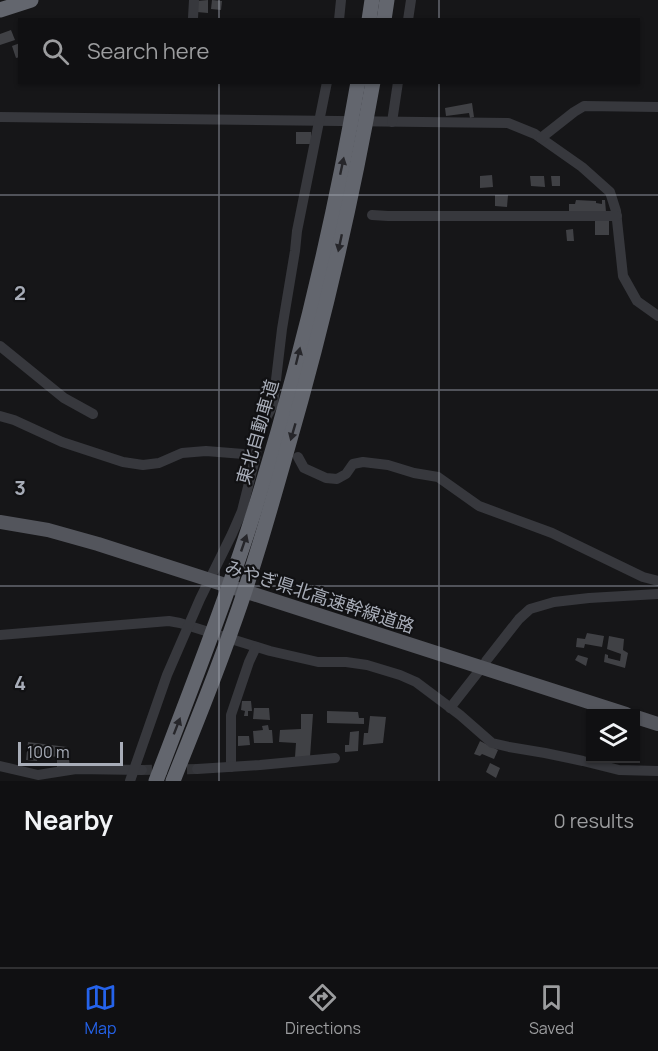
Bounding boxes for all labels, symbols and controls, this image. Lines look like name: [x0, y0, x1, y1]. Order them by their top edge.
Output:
search box: [18, 18, 640, 84]
icon: search: [39, 35, 72, 68]
text: Search here: [87, 36, 209, 66]
one-way arrow: [338, 156, 347, 175]
one-way arrow: [335, 233, 345, 252]
text: 2: [14, 279, 26, 306]
one-way arrow: [294, 347, 304, 365]
street label: 東北自動車道: [231, 377, 283, 487]
one-way arrow: [288, 423, 297, 441]
text: 3: [14, 474, 26, 501]
one-way arrow: [239, 534, 249, 552]
street label: みやぎ県北高速幹線道路: [222, 554, 418, 638]
text: 4: [14, 669, 26, 696]
map controls: [586, 709, 640, 763]
button: layers: [586, 709, 640, 763]
one-way arrow: [172, 717, 182, 735]
scale bar: [18, 739, 123, 766]
text: 100 m: [27, 741, 70, 763]
text: Nearby: [24, 802, 113, 838]
text: 0 results: [554, 807, 634, 834]
tab: Map: [84, 981, 117, 1039]
tab: Directions: [285, 981, 361, 1039]
tab: Saved: [529, 981, 574, 1039]

